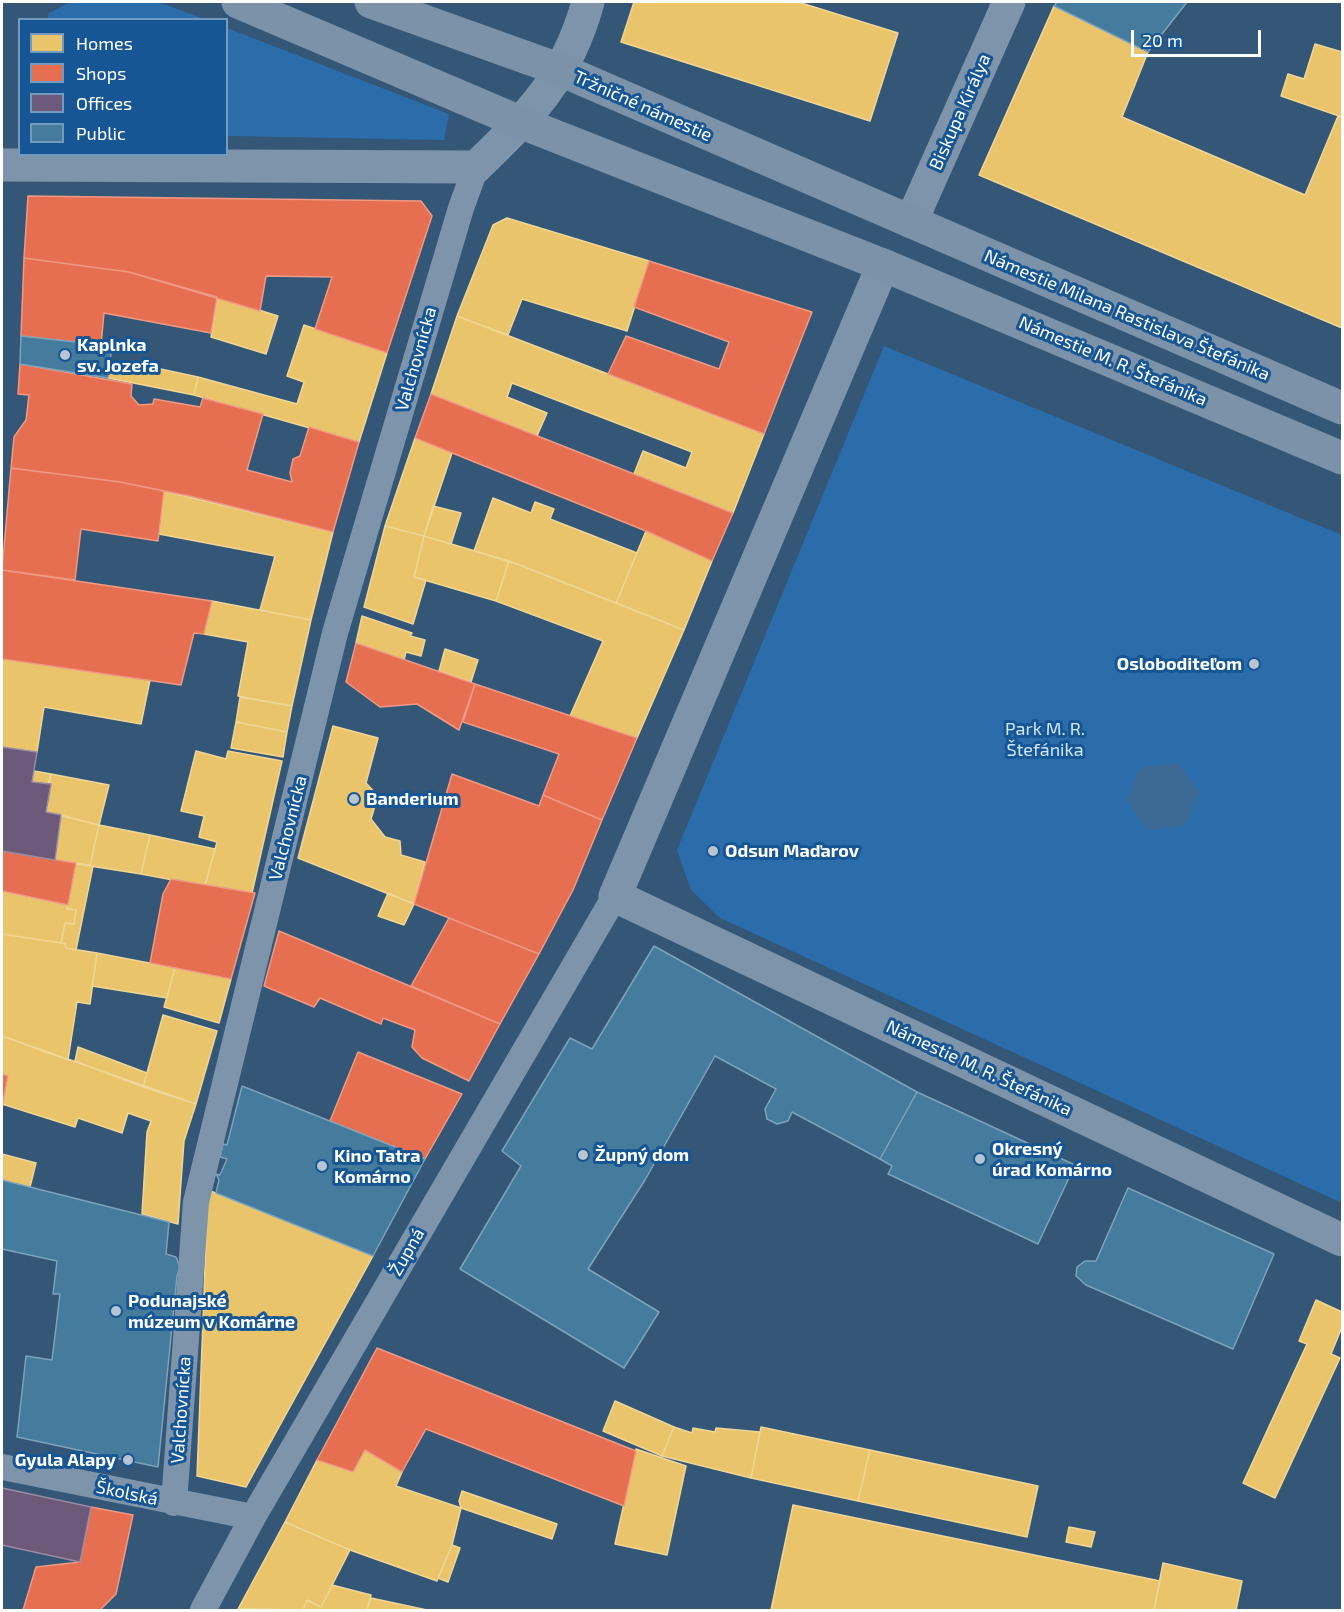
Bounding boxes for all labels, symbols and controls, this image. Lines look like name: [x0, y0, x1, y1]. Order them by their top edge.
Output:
legend: [18, 18, 228, 156]
scale bar: [1134, 18, 1264, 56]
text: 20 m: [1142, 29, 1183, 51]
text: Homes: [76, 32, 133, 54]
street label: Biskupa Királya: [925, 51, 995, 173]
text: Shops: [76, 62, 126, 84]
street label: Tržničné námestie: [571, 66, 715, 146]
text: Offices: [76, 92, 132, 114]
text: Public: [76, 122, 126, 144]
street label: Námestie Milana Rastislava Štefánika: [981, 245, 1273, 385]
street label: Valchovnícka: [391, 304, 441, 414]
street label: Námestie M. R. Štefánika: [1016, 311, 1210, 411]
place label: Kaplnka sv. Jozefa: [77, 334, 159, 376]
marker: Kaplnka sv. Jozefa: [58, 348, 72, 362]
place label: Osloboditeľom: [1117, 653, 1242, 675]
marker: Osloboditeľom: [1247, 657, 1261, 671]
park label: Park M. R. Štefánika: [1005, 718, 1085, 760]
street label: Valchovnícka: [265, 773, 311, 883]
place label: Banderium: [366, 788, 459, 810]
marker: Banderium: [347, 792, 361, 806]
place label: Odsun Maďarov: [725, 840, 859, 862]
marker: Odsun Maďarov: [706, 844, 720, 858]
street label: Námestie M. R. Štefánika: [883, 1015, 1075, 1121]
place label: Okresný úrad Komárno: [992, 1138, 1112, 1180]
place label: Župný dom: [595, 1144, 689, 1166]
place label: Kino Tatra Komárno: [334, 1145, 420, 1188]
marker: Župný dom: [576, 1148, 590, 1162]
marker: Okresný úrad Komárno: [973, 1152, 987, 1166]
marker: Kino Tatra Komárno: [315, 1159, 329, 1173]
street label: Župná: [385, 1224, 429, 1280]
place label: Podunajské múzeum v Komárne: [128, 1290, 295, 1332]
marker: Podunajské múzeum v Komárne: [109, 1304, 123, 1318]
street label: Valchovnícka: [166, 1356, 196, 1464]
place label: Gyula Alapy: [15, 1449, 116, 1471]
marker: Gyula Alapy: [121, 1453, 135, 1467]
street label: Školská: [94, 1476, 160, 1510]

